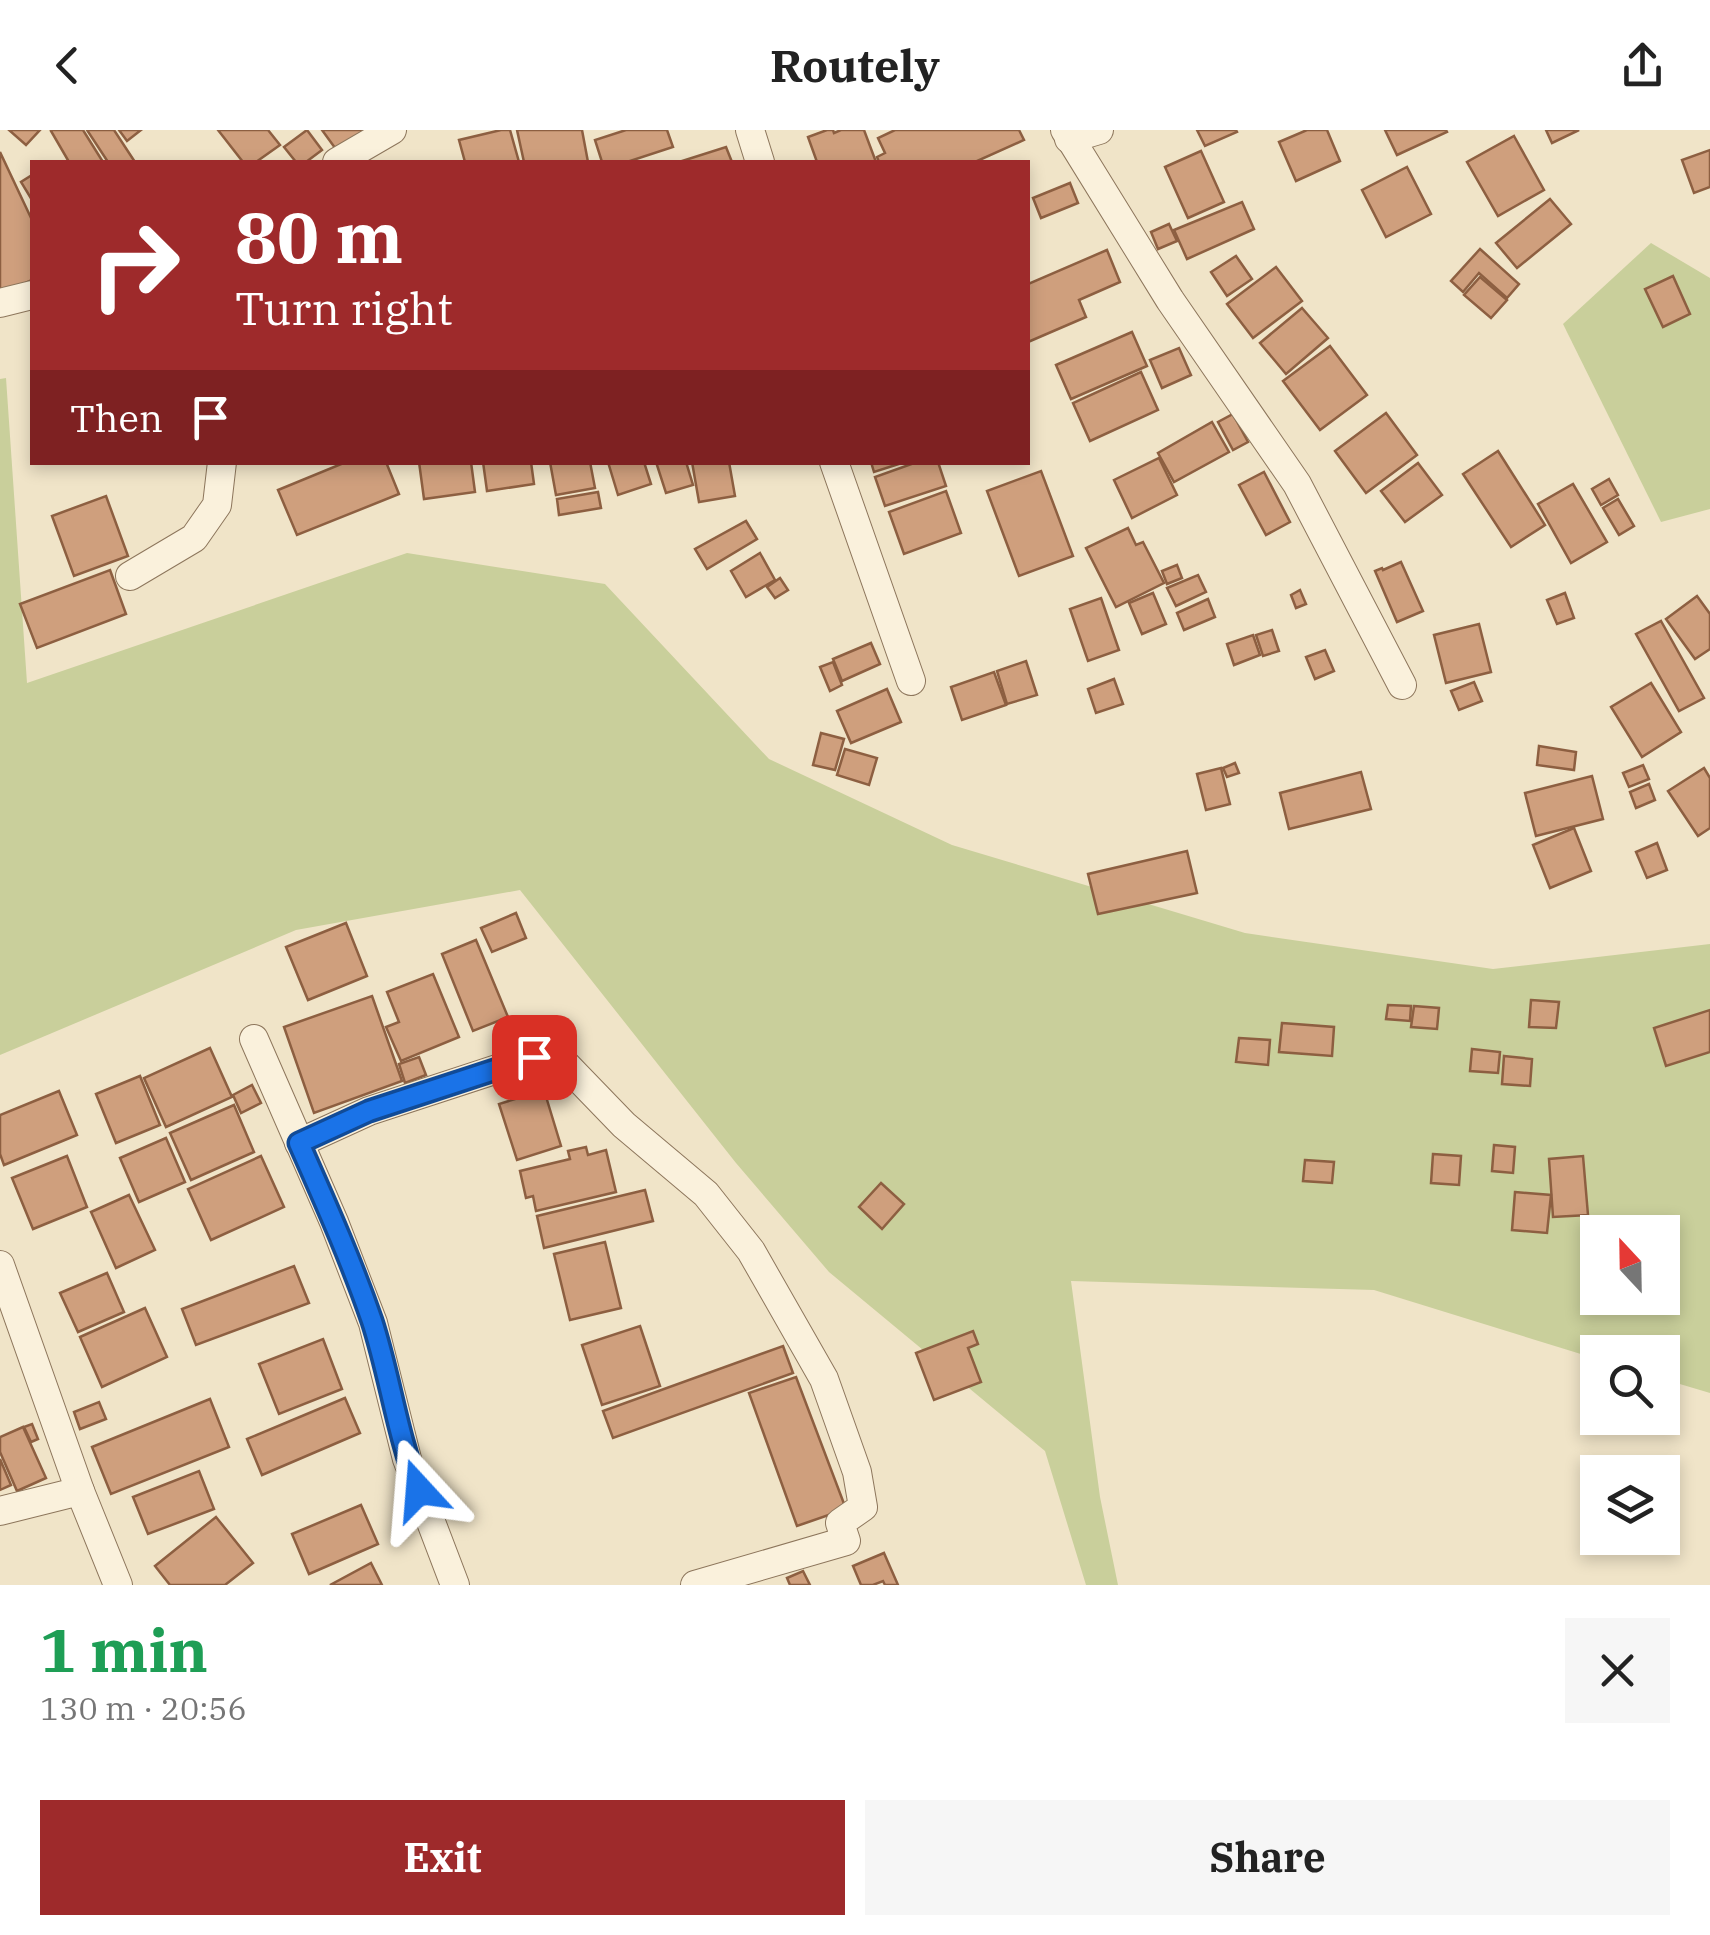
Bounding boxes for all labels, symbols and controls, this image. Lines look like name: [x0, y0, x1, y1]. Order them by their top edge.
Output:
text: Routely: [770, 36, 940, 94]
icon: back: [40, 38, 95, 93]
icon: share: [1615, 38, 1670, 93]
text: 80 m: [235, 191, 403, 282]
icon: right: [70, 200, 200, 330]
text: Turn right: [235, 279, 453, 337]
icon: arrive: [183, 390, 238, 445]
text: Then: [70, 393, 163, 442]
pin: [492, 1015, 577, 1100]
icon: arrive: [507, 1030, 562, 1085]
north arrow: [1580, 1215, 1680, 1315]
map controls: [1580, 1215, 1680, 1555]
button: search: [1580, 1335, 1680, 1435]
position arrow: [367, 1438, 471, 1542]
button: layers: [1580, 1455, 1680, 1555]
text: 1 min: [40, 1610, 208, 1689]
button: close: [1565, 1618, 1670, 1723]
text: 130 m · 20:56: [40, 1687, 247, 1729]
button: Exit: [40, 1800, 845, 1915]
button: Share: [865, 1800, 1670, 1915]

